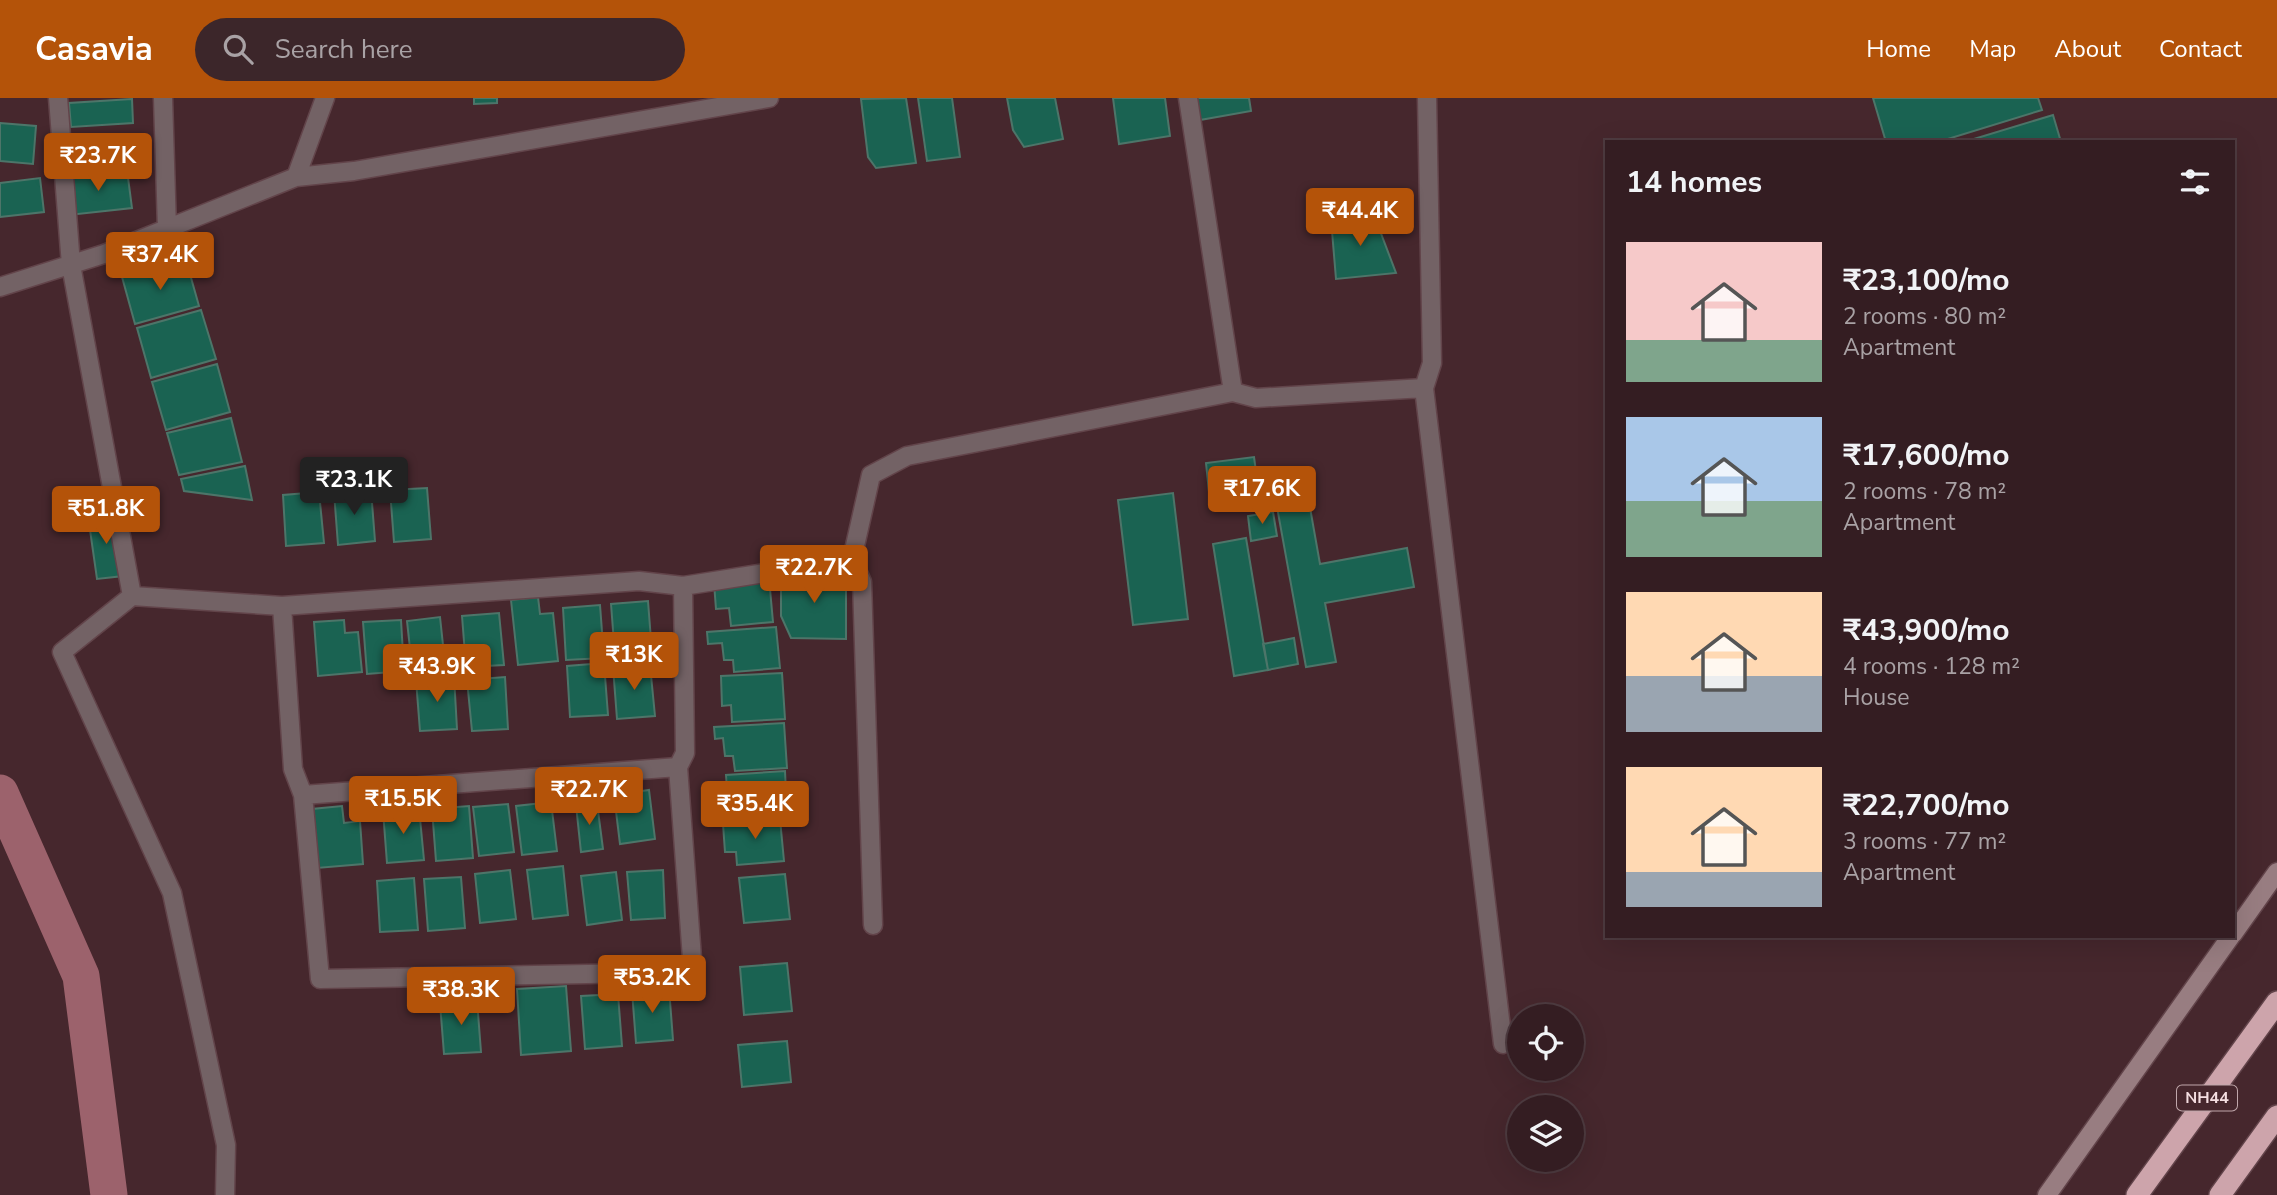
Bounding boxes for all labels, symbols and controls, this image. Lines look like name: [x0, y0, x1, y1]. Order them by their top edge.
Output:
search box: [195, 18, 685, 81]
text: Casavia: [35, 27, 153, 72]
icon: search: [219, 30, 257, 68]
text: Search here: [275, 32, 413, 67]
text: Home: [1866, 33, 1931, 65]
text: Map: [1969, 33, 2016, 65]
text: About: [2054, 33, 2121, 65]
text: Contact: [2159, 33, 2242, 65]
pin: ₹23.7K: [41, 134, 155, 193]
text: ₹23.7K: [60, 140, 136, 171]
text: 14 homes: [1626, 162, 1762, 203]
icon: filters: [2176, 163, 2214, 201]
pin: ₹44.4K: [1303, 188, 1417, 248]
text: ₹44.4K: [1322, 195, 1398, 226]
pin: ₹37.4K: [103, 232, 217, 292]
text: ₹37.4K: [122, 239, 198, 270]
text: ₹23,100/mo: [1843, 260, 2010, 301]
icon: home: [1682, 270, 1766, 354]
text: 2 rooms · 80 m²: [1843, 301, 2006, 332]
text: Apartment: [1843, 332, 1955, 363]
text: ₹17,600/mo: [1843, 435, 2010, 476]
icon: home: [1682, 445, 1766, 529]
pin: ₹23.1K: [297, 458, 411, 517]
text: ₹23.1K: [316, 464, 392, 495]
pin: ₹17.6K: [1205, 466, 1319, 526]
text: ₹17.6K: [1224, 473, 1300, 504]
text: 2 rooms · 78 m²: [1843, 476, 2006, 507]
pin: ₹51.8K: [49, 486, 163, 546]
text: ₹51.8K: [68, 493, 144, 524]
text: Apartment: [1843, 507, 1955, 538]
pin: ₹22.7K: [757, 546, 871, 605]
text: ₹22.7K: [776, 552, 852, 583]
text: ₹43,900/mo: [1843, 610, 2010, 651]
icon: home: [1682, 620, 1766, 704]
pin: ₹13K: [593, 632, 675, 692]
text: ₹13K: [606, 639, 662, 670]
pin: ₹43.9K: [380, 644, 494, 704]
text: ₹43.9K: [399, 651, 475, 682]
text: 4 rooms · 128 m²: [1843, 651, 2020, 682]
text: House: [1843, 682, 1910, 713]
pin: ₹22.7K: [532, 768, 646, 827]
text: ₹22.7K: [551, 774, 627, 805]
pin: ₹15.5K: [346, 776, 460, 836]
pin: ₹35.4K: [698, 782, 812, 841]
text: ₹15.5K: [365, 783, 441, 814]
text: ₹22,700/mo: [1843, 785, 2010, 826]
text: ₹35.4K: [717, 788, 793, 819]
icon: home: [1682, 795, 1766, 879]
text: 3 rooms · 77 m²: [1843, 826, 2006, 857]
text: Apartment: [1843, 857, 1955, 888]
pin: ₹53.2K: [595, 956, 709, 1015]
text: ₹53.2K: [614, 962, 690, 993]
pin: ₹38.3K: [404, 968, 518, 1027]
text: ₹38.3K: [423, 974, 499, 1005]
map controls: [1507, 1004, 1584, 1172]
button: locate: [1507, 1004, 1584, 1081]
road number: NH44: [2177, 1086, 2237, 1110]
button: layers: [1507, 1095, 1584, 1172]

